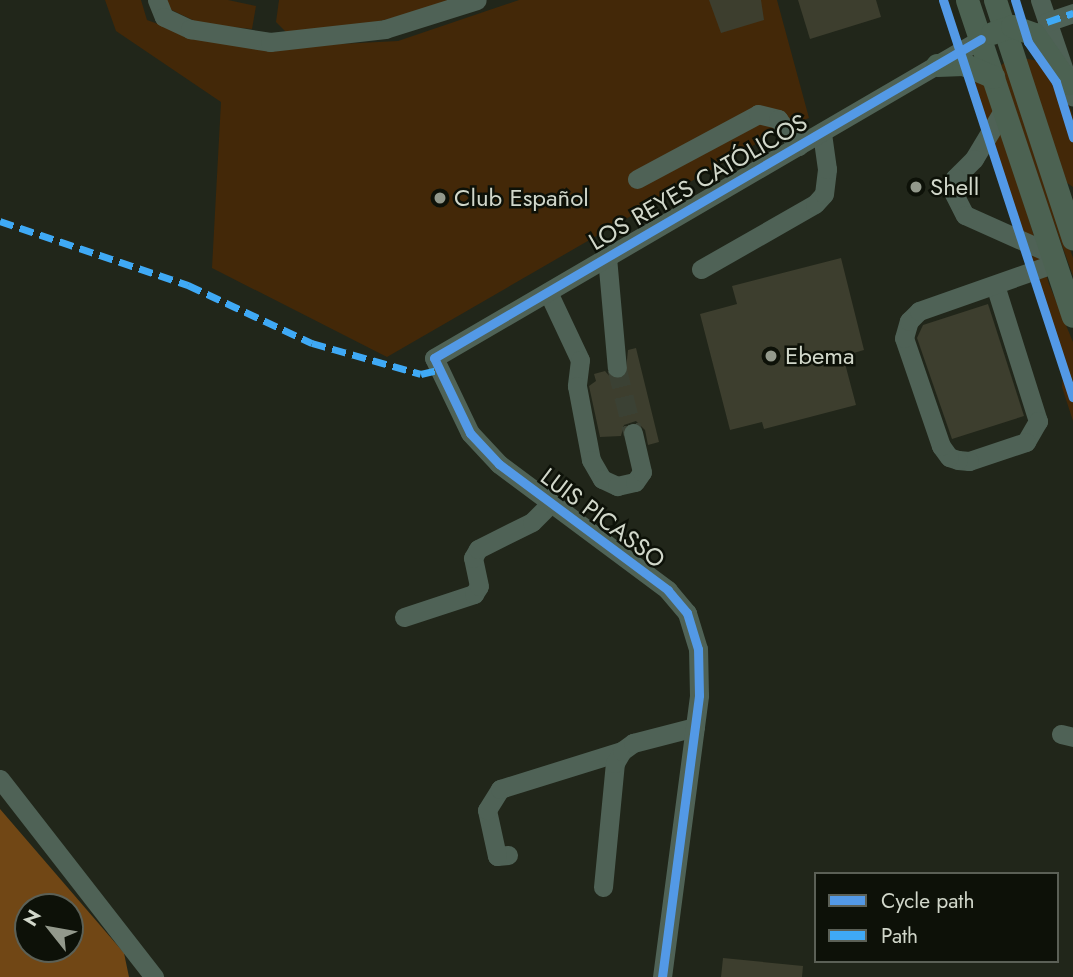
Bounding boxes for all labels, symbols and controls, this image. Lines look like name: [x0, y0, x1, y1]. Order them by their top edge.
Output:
street label: LOS REYES CATÓLICOS: [584, 108, 812, 256]
place label: Shell: [930, 173, 979, 201]
marker: Shell: [908, 179, 924, 195]
place label: Club Español: [454, 184, 589, 212]
marker: Club Español: [432, 190, 448, 206]
place label: Ebema: [785, 342, 855, 370]
marker: Ebema: [763, 348, 779, 364]
street label: LUIS PICASSO: [535, 462, 671, 574]
legend: [814, 872, 1059, 963]
text: Cycle path: [881, 886, 974, 916]
north arrow: [14, 893, 84, 963]
text: N: [17, 905, 48, 931]
text: Path: [881, 921, 918, 951]

